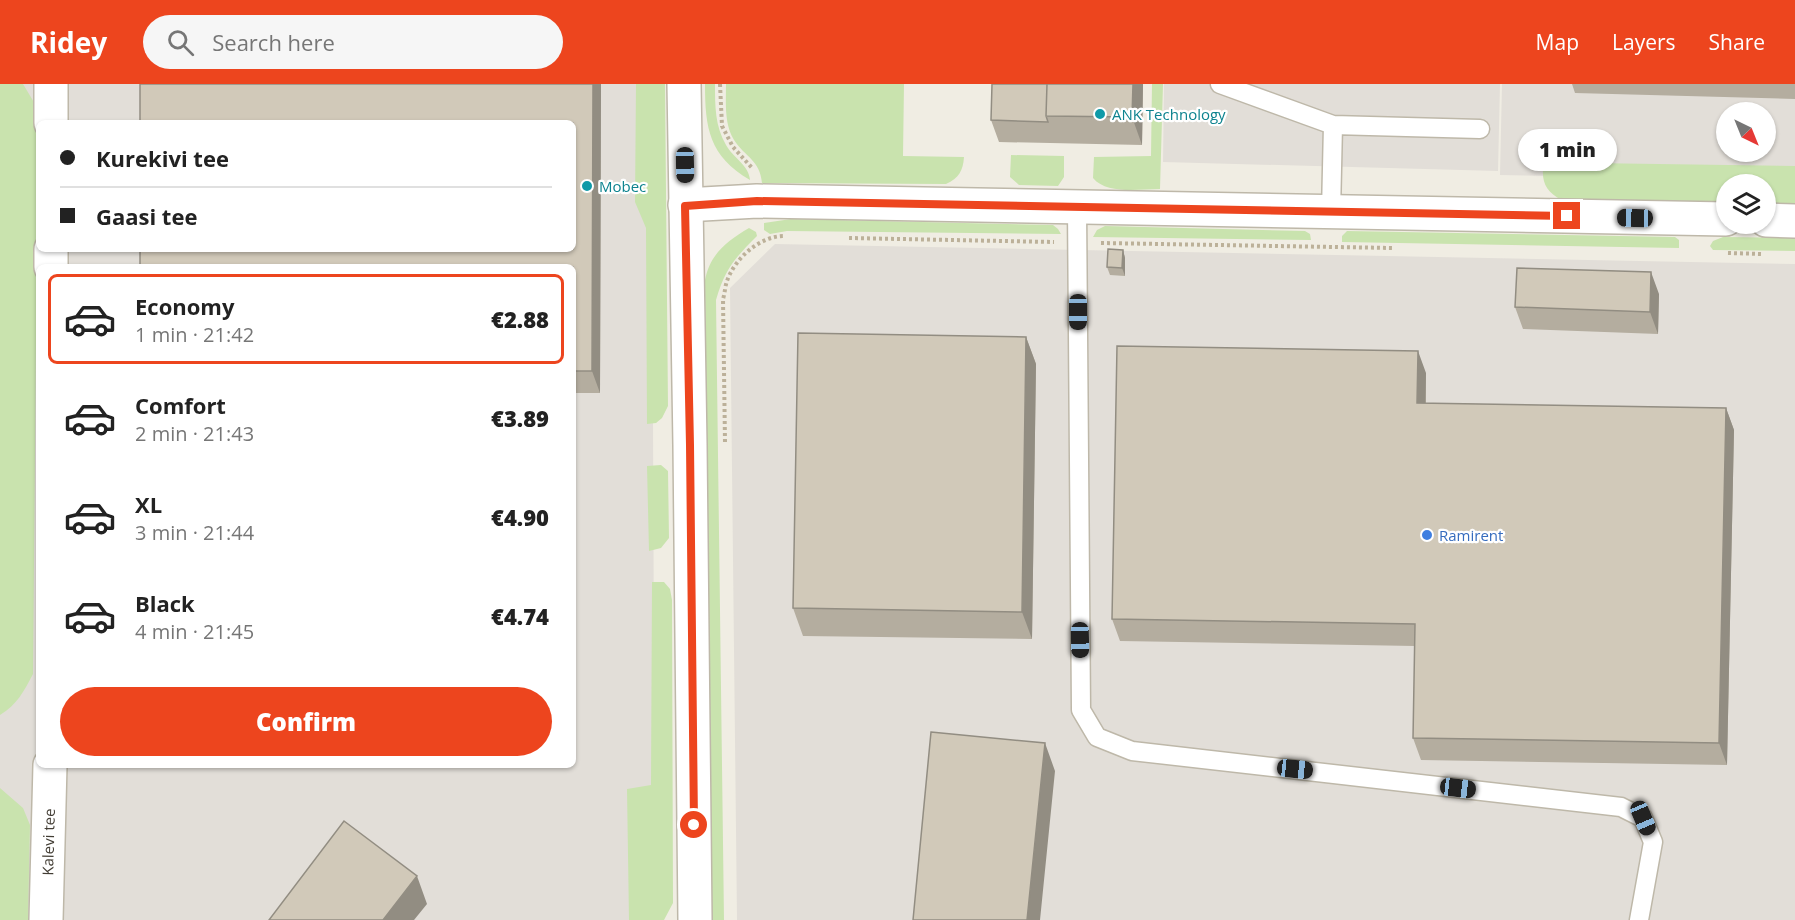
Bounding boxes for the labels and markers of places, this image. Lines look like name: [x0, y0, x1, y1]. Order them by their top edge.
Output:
place label: ANK Technology: [1112, 104, 1226, 124]
marker: ANK Technology: [1093, 107, 1107, 121]
place label: Mobec: [599, 176, 646, 196]
marker: Mobec: [580, 179, 594, 193]
place label: Ramirent: [1439, 525, 1503, 545]
marker: Ramirent: [1420, 528, 1434, 542]

